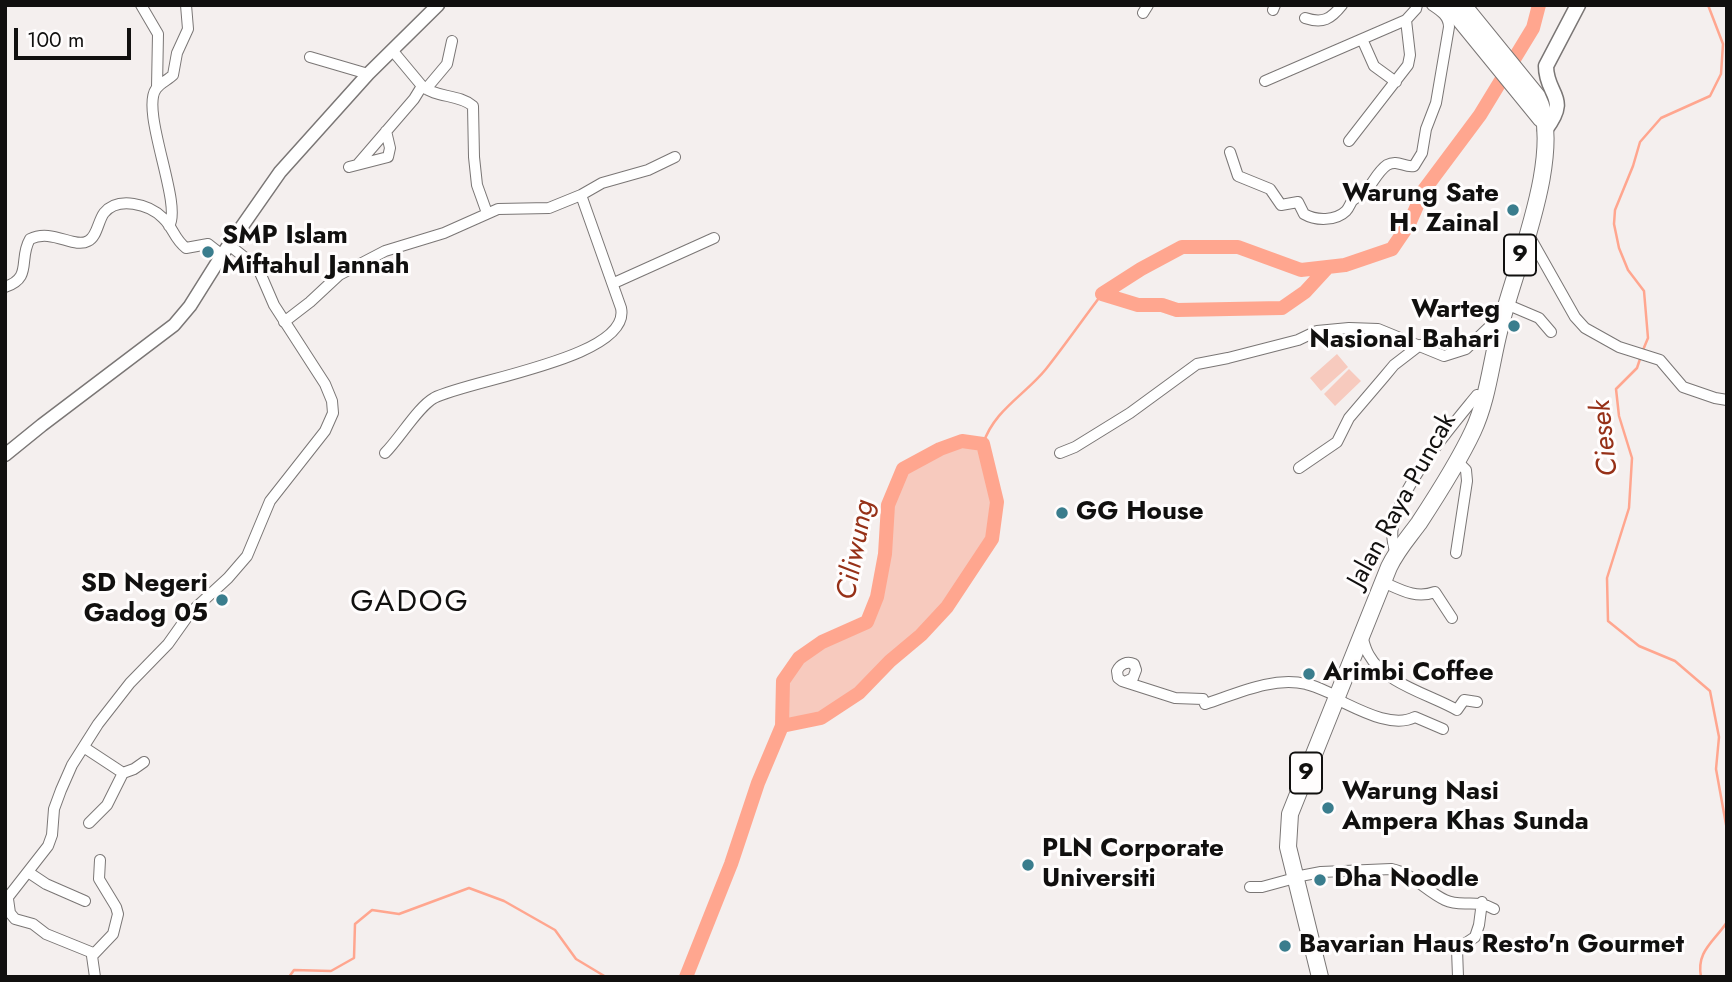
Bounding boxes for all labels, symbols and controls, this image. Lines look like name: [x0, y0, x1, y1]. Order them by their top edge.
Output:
scale bar: [18, 14, 135, 58]
text: 100 m: [27, 25, 84, 55]
place label: Warung Sate H. Zainal: [1342, 179, 1499, 241]
marker: Warung Sate H. Zainal: [1505, 202, 1521, 218]
place label: SMP Islam Miftahul Jannah: [222, 221, 409, 282]
road number: 9: [1504, 234, 1536, 276]
marker: SMP Islam Miftahul Jannah: [200, 244, 216, 260]
place label: Warteg Nasional Bahari: [1309, 295, 1500, 356]
marker: Warteg Nasional Bahari: [1506, 318, 1522, 334]
water label: Ciesek: [1585, 398, 1627, 478]
street label: Jalan Raya Puncak: [1342, 408, 1464, 594]
water label: Ciliwung: [831, 497, 883, 603]
place label: GG House: [1076, 497, 1204, 529]
marker: GG House: [1054, 505, 1070, 521]
place label: SD Negeri Gadog 05: [81, 569, 208, 630]
district label: GADOG: [351, 586, 469, 622]
marker: SD Negeri Gadog 05: [214, 592, 230, 608]
place label: Arimbi Coffee: [1323, 658, 1494, 690]
marker: Arimbi Coffee: [1301, 666, 1317, 682]
road number: 9: [1290, 752, 1322, 794]
place label: Warung Nasi Ampera Khas Sunda: [1342, 777, 1589, 838]
marker: Warung Nasi Ampera Khas Sunda: [1320, 800, 1336, 816]
place label: PLN Corporate Universiti: [1042, 834, 1224, 896]
marker: PLN Corporate Universiti: [1020, 857, 1036, 873]
place label: Dha Noodle: [1334, 864, 1479, 896]
marker: Dha Noodle: [1312, 872, 1328, 888]
place label: Bavarian Haus Resto'n Gourmet: [1299, 930, 1684, 962]
marker: Bavarian Haus Resto'n Gourmet: [1277, 938, 1293, 954]

